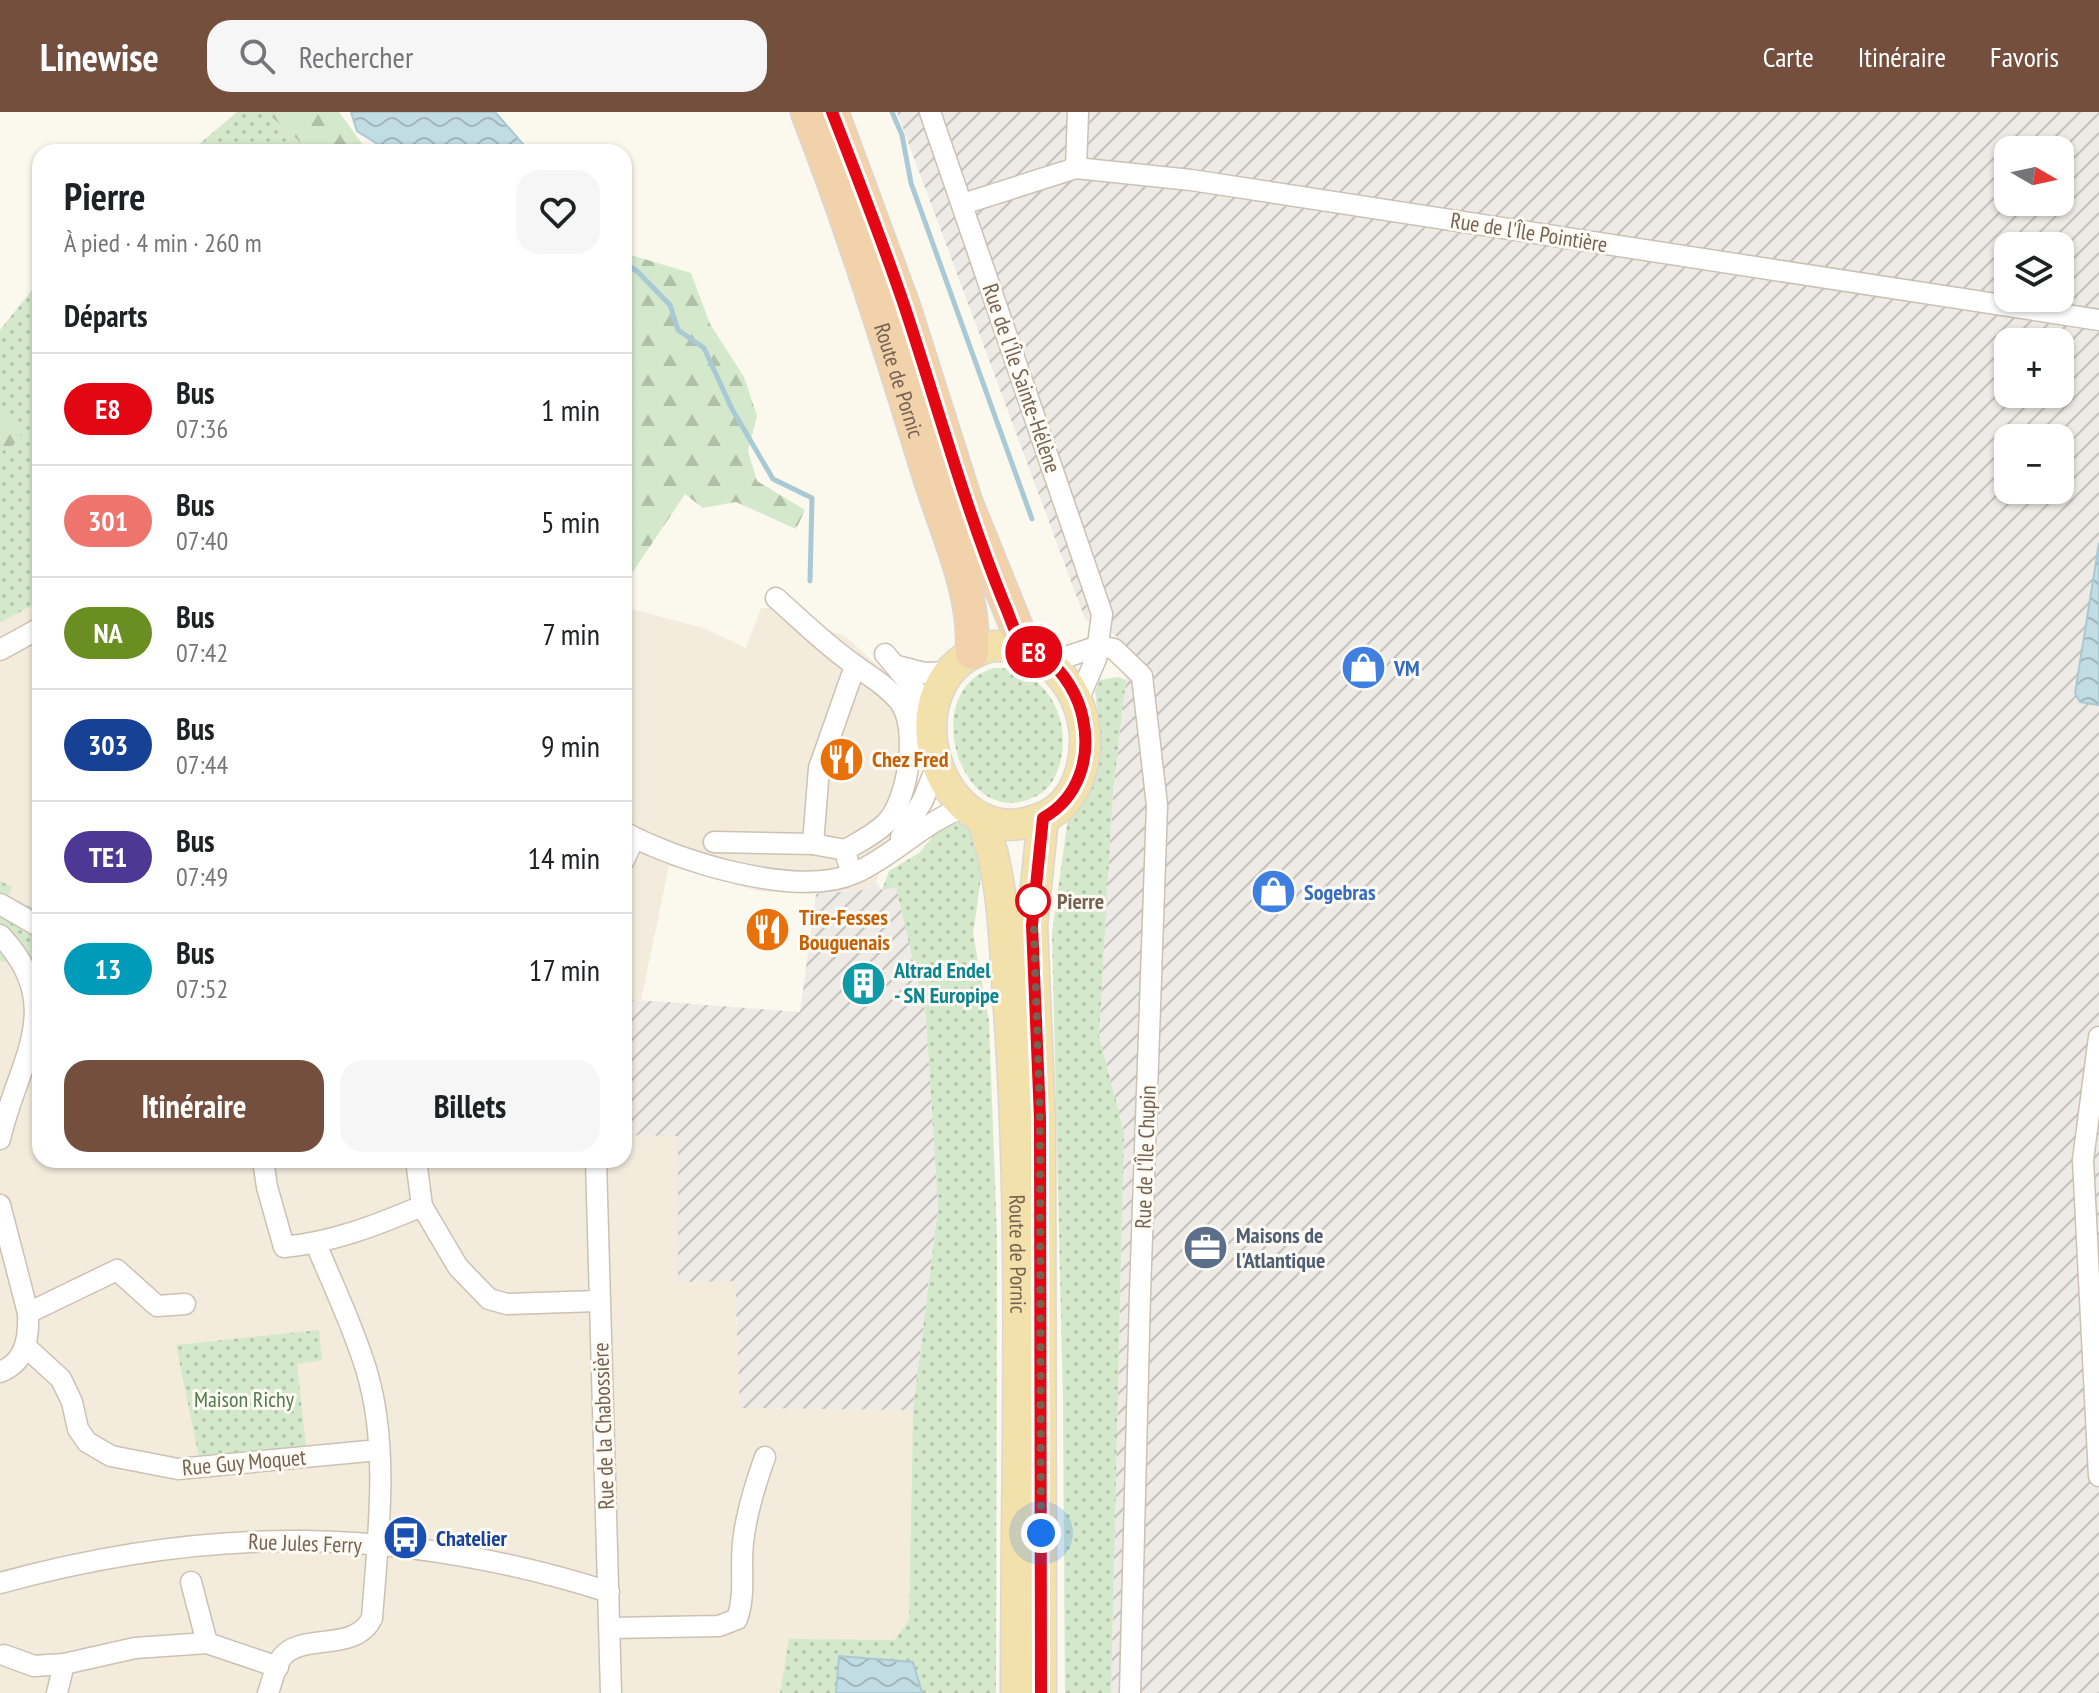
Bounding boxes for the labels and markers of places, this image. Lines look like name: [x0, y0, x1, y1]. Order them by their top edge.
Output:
shop icon: VM: [1339, 644, 1387, 692]
place label: VM: [1393, 654, 1420, 682]
restaurant icon: Chez Fred: [817, 735, 865, 783]
place label: Chez Fred: [872, 745, 949, 773]
shop icon: Sogebras: [1249, 868, 1297, 916]
place label: Sogebras: [1304, 878, 1376, 906]
marker: Pierre: [1016, 884, 1050, 918]
place label: Pierre: [1057, 887, 1104, 915]
place label: Tire-Fesses Bouguenais: [799, 903, 890, 956]
restaurant icon: Tire-Fesses Bouguenais: [744, 906, 792, 954]
place label: Altrad Endel - SN Europipe: [893, 956, 999, 1009]
building icon: Altrad Endel - SN Europipe: [839, 959, 887, 1007]
place label: Maisons de l'Atlantique: [1236, 1221, 1325, 1274]
office icon: Maisons de l'Atlantique: [1181, 1224, 1229, 1272]
bus stop icon: Chatelier: [381, 1514, 429, 1562]
place label: Chatelier: [436, 1524, 508, 1552]

